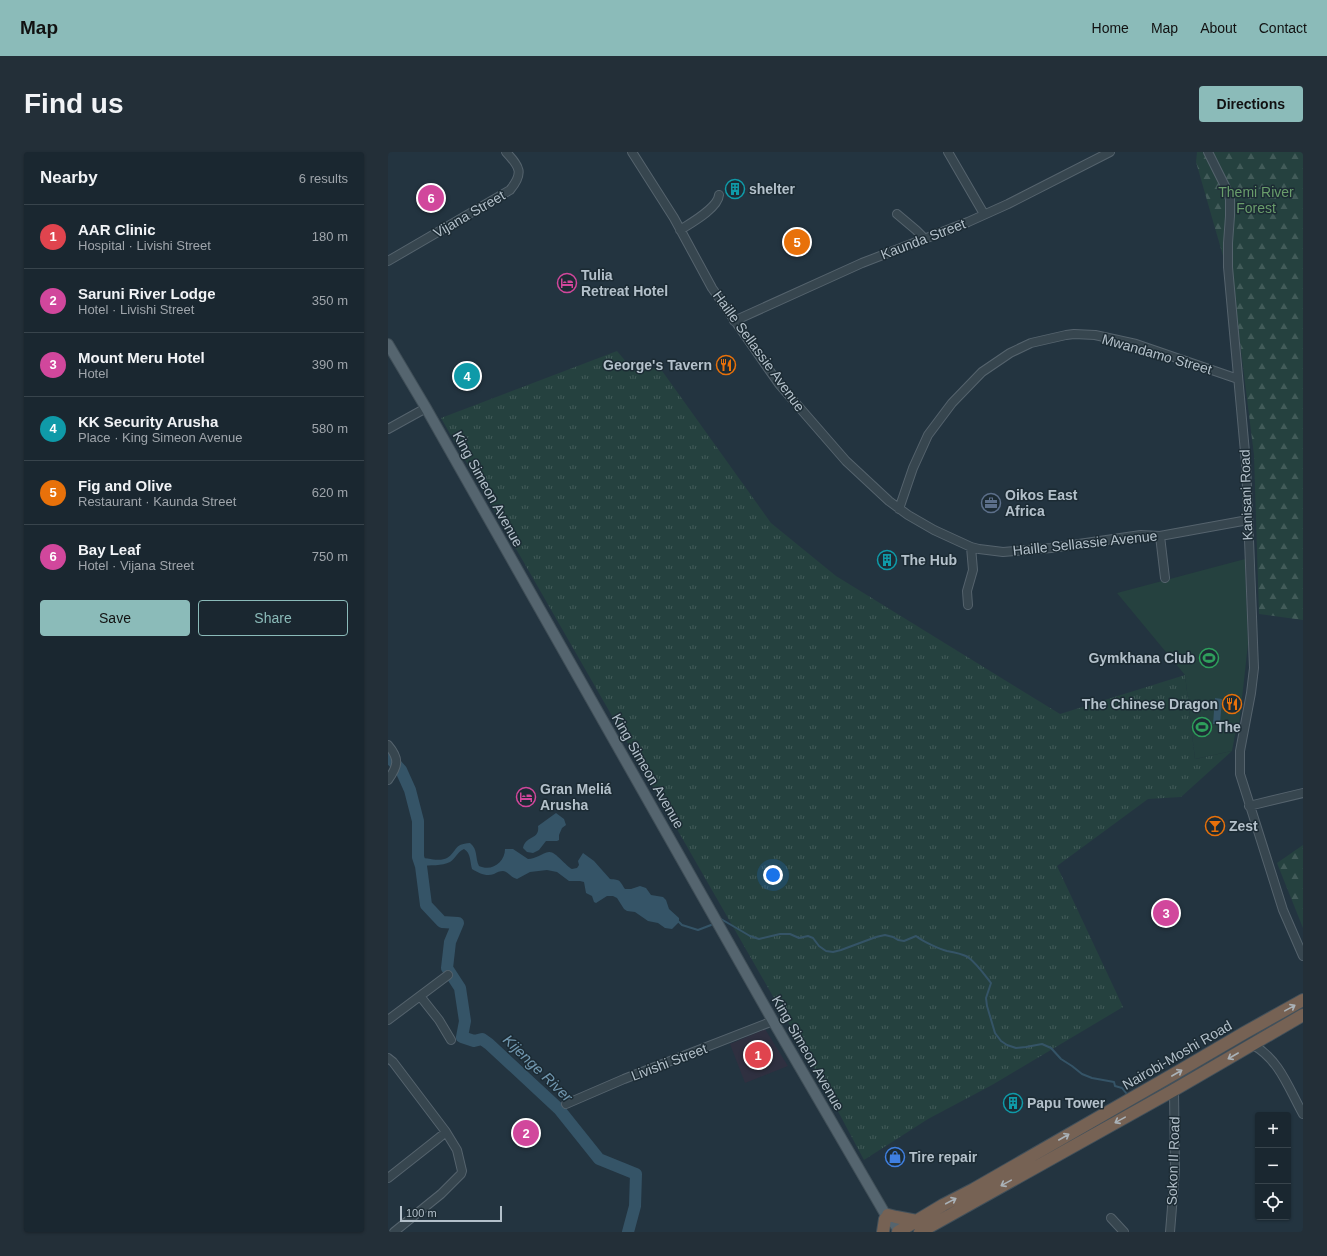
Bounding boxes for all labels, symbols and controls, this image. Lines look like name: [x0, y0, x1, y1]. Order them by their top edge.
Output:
text: Map: [20, 17, 58, 38]
text: Home: [1092, 20, 1129, 36]
text: Map: [1151, 20, 1178, 36]
text: About: [1200, 20, 1237, 36]
text: Contact: [1259, 20, 1307, 36]
button: Directions: [1199, 86, 1303, 122]
text: Find us: [24, 88, 124, 119]
text: Nearby: [40, 168, 98, 187]
text: 6 results: [299, 171, 348, 186]
building icon: shelter: [724, 178, 746, 200]
place label: shelter: [749, 181, 795, 197]
pin: 6: [418, 183, 444, 213]
park label: Themi River Forest: [1218, 184, 1294, 216]
street label: Vijana Street: [430, 187, 508, 241]
street label: Kaunda Street: [878, 215, 968, 263]
text: AAR Clinic: [78, 221, 156, 238]
pin: 5: [784, 227, 810, 257]
text: 1: [49, 229, 57, 244]
text: 180 m: [312, 229, 348, 244]
text: Hospital · Livishi Street: [78, 238, 211, 253]
place label: Tulia Retreat Hotel: [581, 267, 668, 299]
hotel icon: Tulia Retreat Hotel: [556, 272, 578, 294]
text: Saruni River Lodge: [78, 285, 216, 302]
street label: Haille Sellassie Avenue: [710, 288, 808, 415]
text: 2: [49, 293, 57, 308]
text: 350 m: [312, 293, 348, 308]
text: Hotel · Livishi Street: [78, 302, 194, 317]
street label: Mwandamo Street: [1100, 331, 1214, 377]
text: Mount Meru Hotel: [78, 349, 205, 366]
restaurant icon: George's Tavern: [715, 354, 737, 376]
text: 3: [49, 357, 57, 372]
text: 390 m: [312, 357, 348, 372]
place label: George's Tavern: [603, 357, 712, 373]
pin: 4: [454, 361, 480, 391]
text: Hotel: [78, 366, 108, 381]
text: KK Security Arusha: [78, 413, 218, 430]
text: 4: [49, 421, 57, 436]
text: 580 m: [312, 421, 348, 436]
street label: King Simeon Avenue: [450, 428, 527, 550]
text: Place · King Simeon Avenue: [78, 430, 243, 445]
street label: Kanisani Road: [1236, 449, 1256, 541]
text: Fig and Olive: [78, 477, 172, 494]
text: 5: [49, 485, 57, 500]
text: 620 m: [312, 485, 348, 500]
place label: Oikos East Africa: [1005, 487, 1078, 519]
office icon: Oikos East Africa: [980, 492, 1002, 514]
text: Restaurant · Kaunda Street: [78, 494, 236, 509]
street label: Haille Sellassie Avenue: [1012, 527, 1158, 559]
text: Bay Leaf: [78, 541, 141, 558]
text: 6: [49, 549, 57, 564]
text: 750 m: [312, 549, 348, 564]
building icon: The Hub: [876, 549, 898, 571]
place label: The Hub: [901, 552, 957, 568]
text: Hotel · Vijana Street: [78, 558, 194, 573]
button: Save: [40, 600, 190, 636]
button: Share: [198, 600, 348, 636]
sports icon: Gymkhana Club: [1198, 647, 1220, 669]
place label: Gymkhana Club: [1088, 650, 1195, 666]
restaurant icon: The Chinese Dragon: [1221, 693, 1243, 715]
place label: The Chinese Dragon: [1082, 696, 1218, 712]
street label: King Simeon Avenue: [609, 711, 687, 831]
sports icon: The: [1191, 716, 1213, 738]
place label: The: [1216, 719, 1241, 735]
place label: Gran Meliá Arusha: [540, 781, 612, 813]
hotel icon: Gran Meliá Arusha: [515, 786, 537, 808]
bar icon: Zest: [1204, 815, 1226, 837]
place label: Zest: [1229, 818, 1258, 834]
your location: [763, 865, 783, 885]
pin: 3: [1153, 898, 1179, 928]
street label: King Simeon Avenue: [769, 993, 847, 1113]
one-way arrow: [1283, 1003, 1295, 1011]
street label: Nairobi-Moshi Road: [1119, 1017, 1235, 1093]
water label: Kijenge River: [500, 1031, 577, 1106]
street label: Livishi Street: [629, 1040, 709, 1084]
pin: 1: [745, 1040, 771, 1070]
one-way arrow: [1227, 1053, 1239, 1060]
one-way arrow: [1171, 1068, 1183, 1076]
building icon: Papu Tower: [1002, 1092, 1024, 1114]
place label: Papu Tower: [1027, 1095, 1106, 1111]
map controls: [1255, 1112, 1291, 1220]
button: +: [1255, 1112, 1291, 1148]
street label: Sokon II Road: [1163, 1116, 1183, 1206]
one-way arrow: [1114, 1117, 1126, 1124]
pin: 2: [513, 1118, 539, 1148]
one-way arrow: [1058, 1133, 1070, 1141]
shop icon: Tire repair: [884, 1146, 906, 1168]
button: −: [1255, 1148, 1291, 1184]
place label: Tire repair: [909, 1149, 978, 1165]
one-way arrow: [1001, 1180, 1013, 1188]
button: locate: [1255, 1184, 1291, 1220]
one-way arrow: [945, 1197, 957, 1204]
scale bar: [400, 1204, 502, 1223]
text: 100 m: [406, 1207, 437, 1219]

